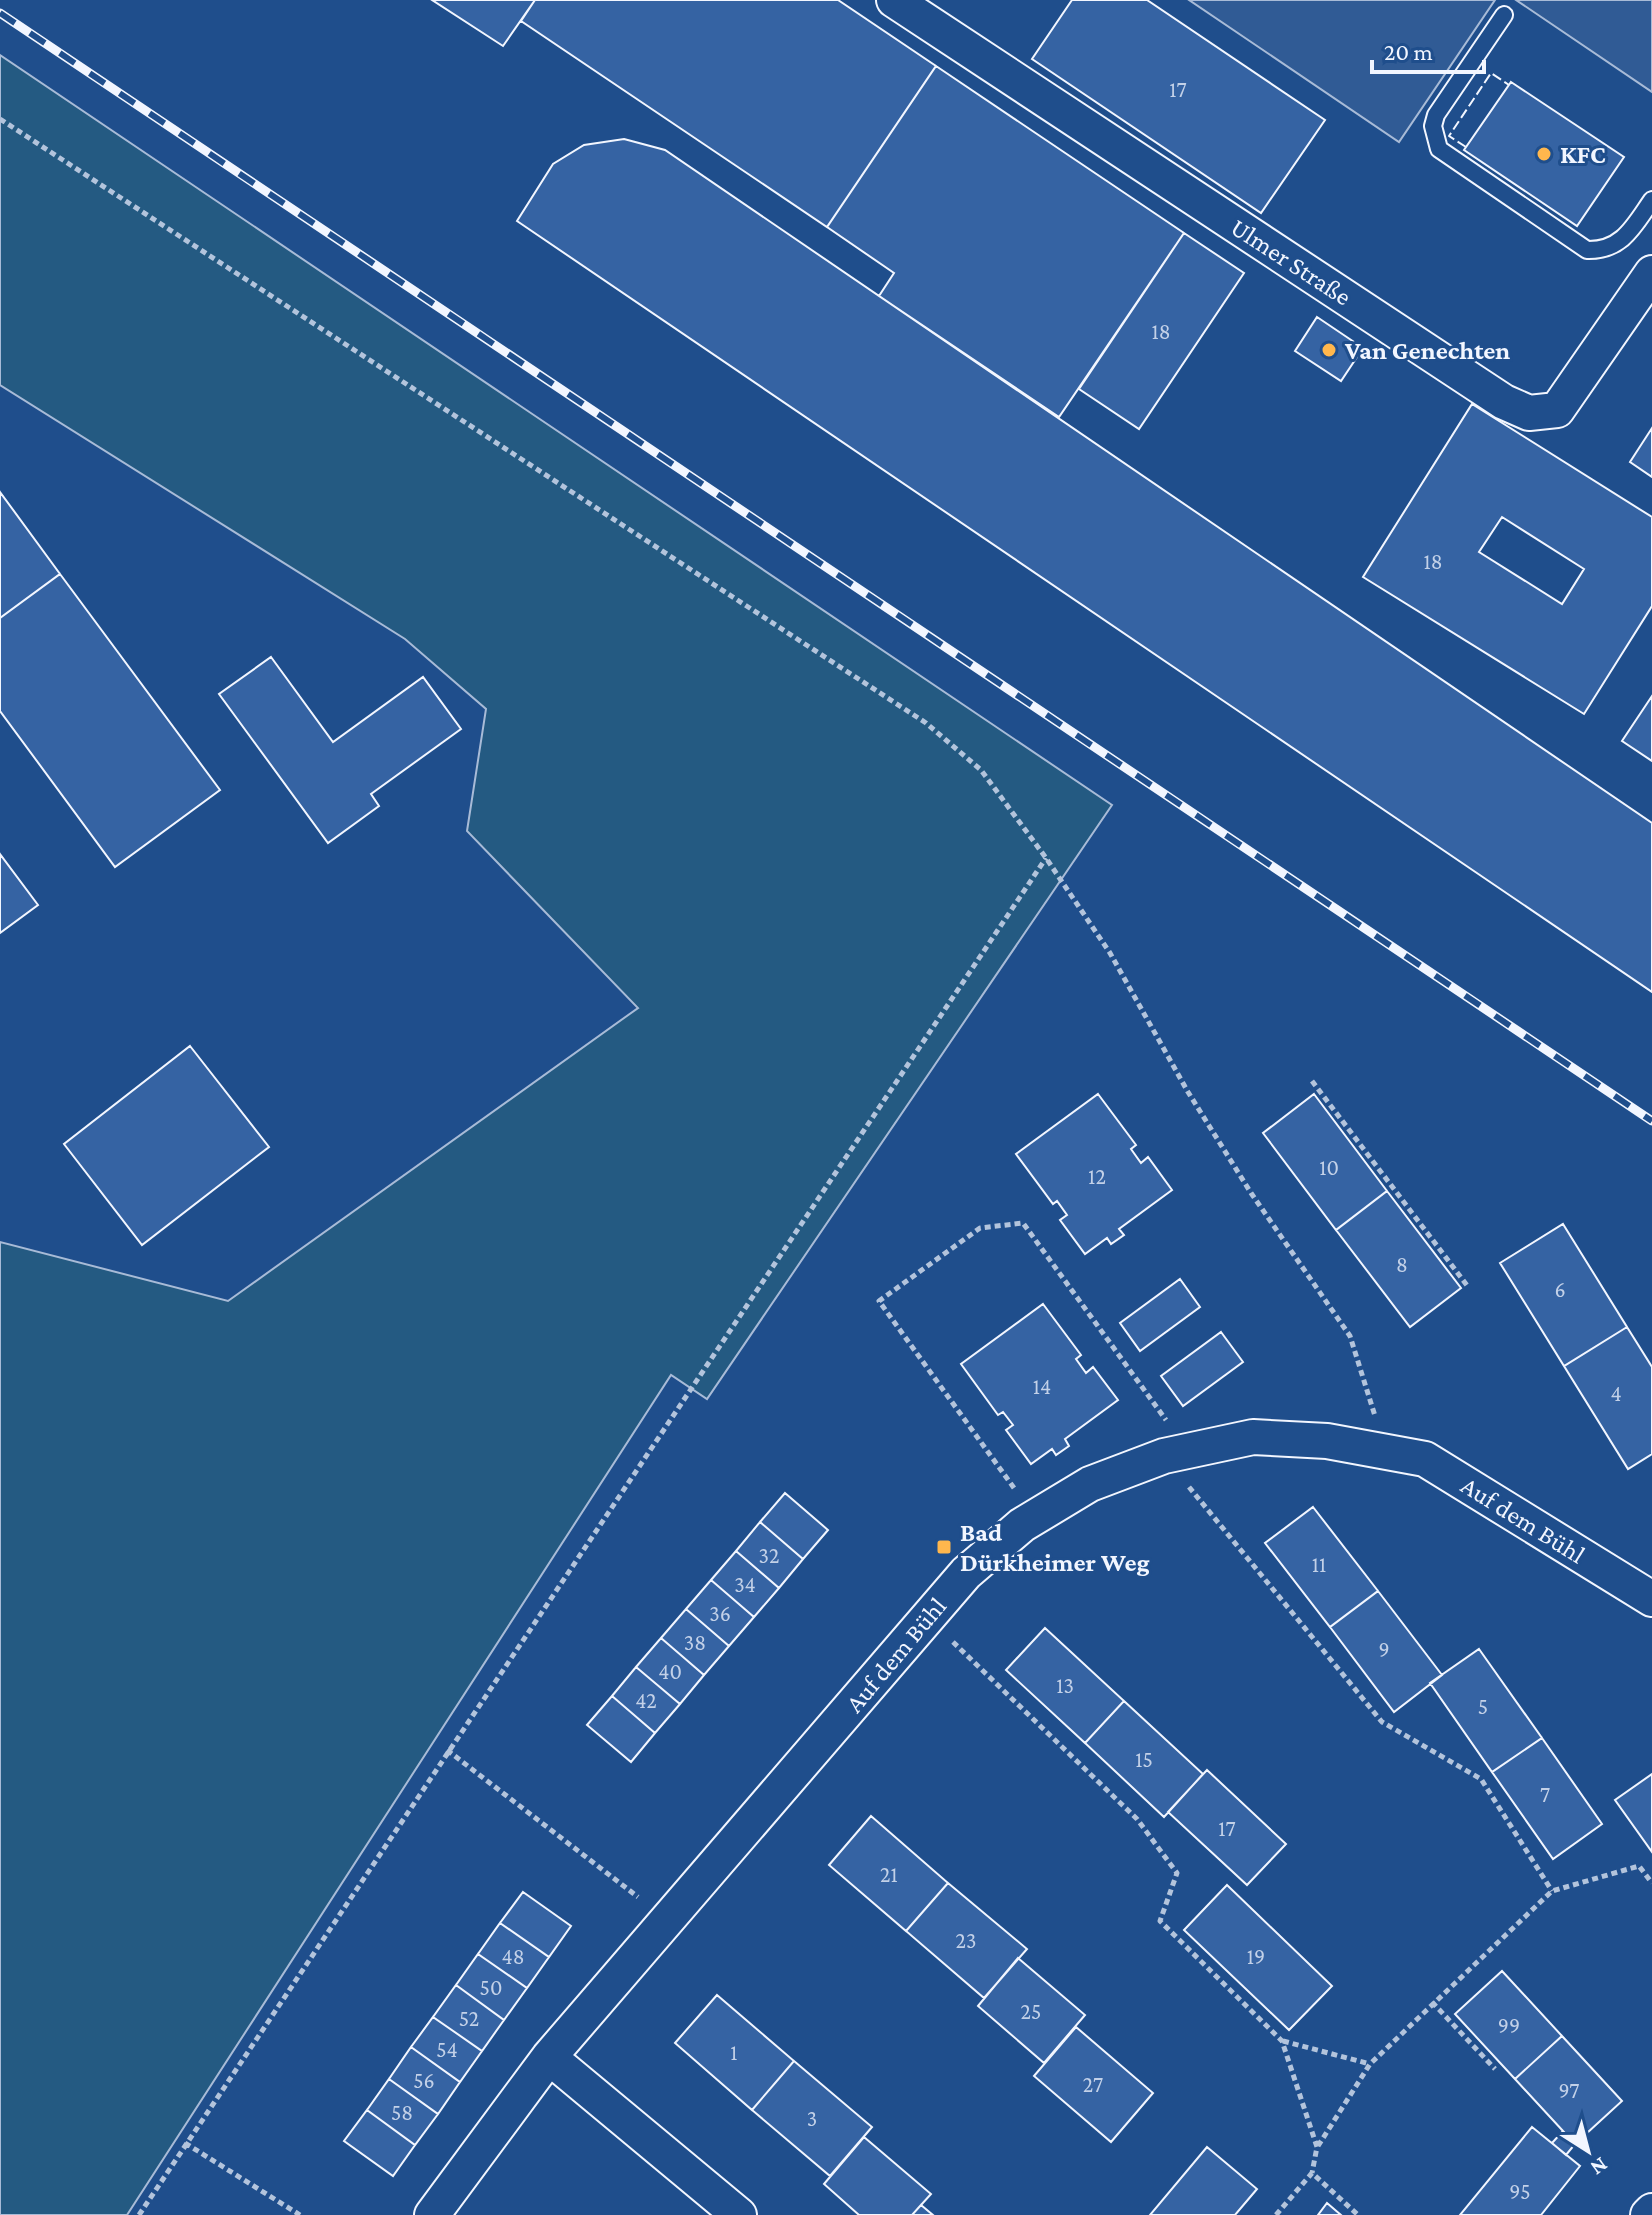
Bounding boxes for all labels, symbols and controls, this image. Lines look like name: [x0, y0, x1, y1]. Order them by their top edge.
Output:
scale bar: [1372, 24, 1484, 74]
text: 20 m: [1384, 38, 1433, 65]
house number: 17: [1169, 77, 1187, 102]
place label: KFC: [1560, 140, 1606, 169]
marker: KFC: [1535, 145, 1553, 163]
street label: Ulmer Straße: [1225, 212, 1357, 312]
house number: 18: [1151, 319, 1171, 344]
place label: Van Genechten: [1344, 336, 1510, 365]
marker: Van Genechten: [1320, 341, 1338, 359]
house number: 18: [1423, 549, 1443, 574]
house number: 10: [1319, 1155, 1339, 1180]
house number: 12: [1088, 1164, 1106, 1189]
house number: 8: [1396, 1252, 1408, 1277]
house number: 6: [1554, 1277, 1566, 1302]
house number: 14: [1033, 1374, 1051, 1399]
house number: 4: [1610, 1381, 1622, 1406]
street label: Auf dem Bühl: [1456, 1470, 1590, 1570]
place label: Bad Dürkheimer Weg: [960, 1518, 1150, 1577]
marker: Bad Dürkheimer Weg: [935, 1538, 953, 1556]
house number: 32: [759, 1543, 779, 1568]
house number: 11: [1312, 1552, 1326, 1577]
house number: 34: [734, 1572, 756, 1597]
street label: Auf dem Bühl: [840, 1592, 952, 1718]
house number: 36: [709, 1601, 731, 1626]
house number: 38: [684, 1630, 706, 1655]
house number: 9: [1378, 1637, 1390, 1662]
house number: 40: [658, 1659, 682, 1684]
house number: 13: [1056, 1673, 1074, 1698]
house number: 42: [635, 1688, 657, 1713]
house number: 5: [1478, 1694, 1488, 1719]
house number: 15: [1135, 1747, 1153, 1772]
house number: 7: [1540, 1782, 1550, 1807]
house number: 17: [1218, 1816, 1236, 1841]
house number: 21: [880, 1862, 898, 1887]
house number: 23: [956, 1928, 976, 1953]
house number: 48: [501, 1944, 525, 1969]
house number: 19: [1247, 1944, 1265, 1969]
house number: 50: [480, 1975, 502, 2000]
house number: 25: [1021, 1999, 1041, 2024]
house number: 52: [459, 2006, 479, 2031]
house number: 99: [1498, 2013, 1520, 2038]
house number: 54: [436, 2037, 458, 2062]
house number: 1: [730, 2040, 738, 2065]
house number: 56: [413, 2068, 435, 2093]
house number: 27: [1083, 2072, 1103, 2097]
house number: 97: [1559, 2078, 1579, 2103]
house number: 58: [391, 2100, 413, 2125]
house number: 3: [807, 2106, 817, 2131]
north arrow: [1548, 2111, 1628, 2191]
text: N: [1586, 2152, 1613, 2181]
house number: 95: [1509, 2179, 1531, 2204]

